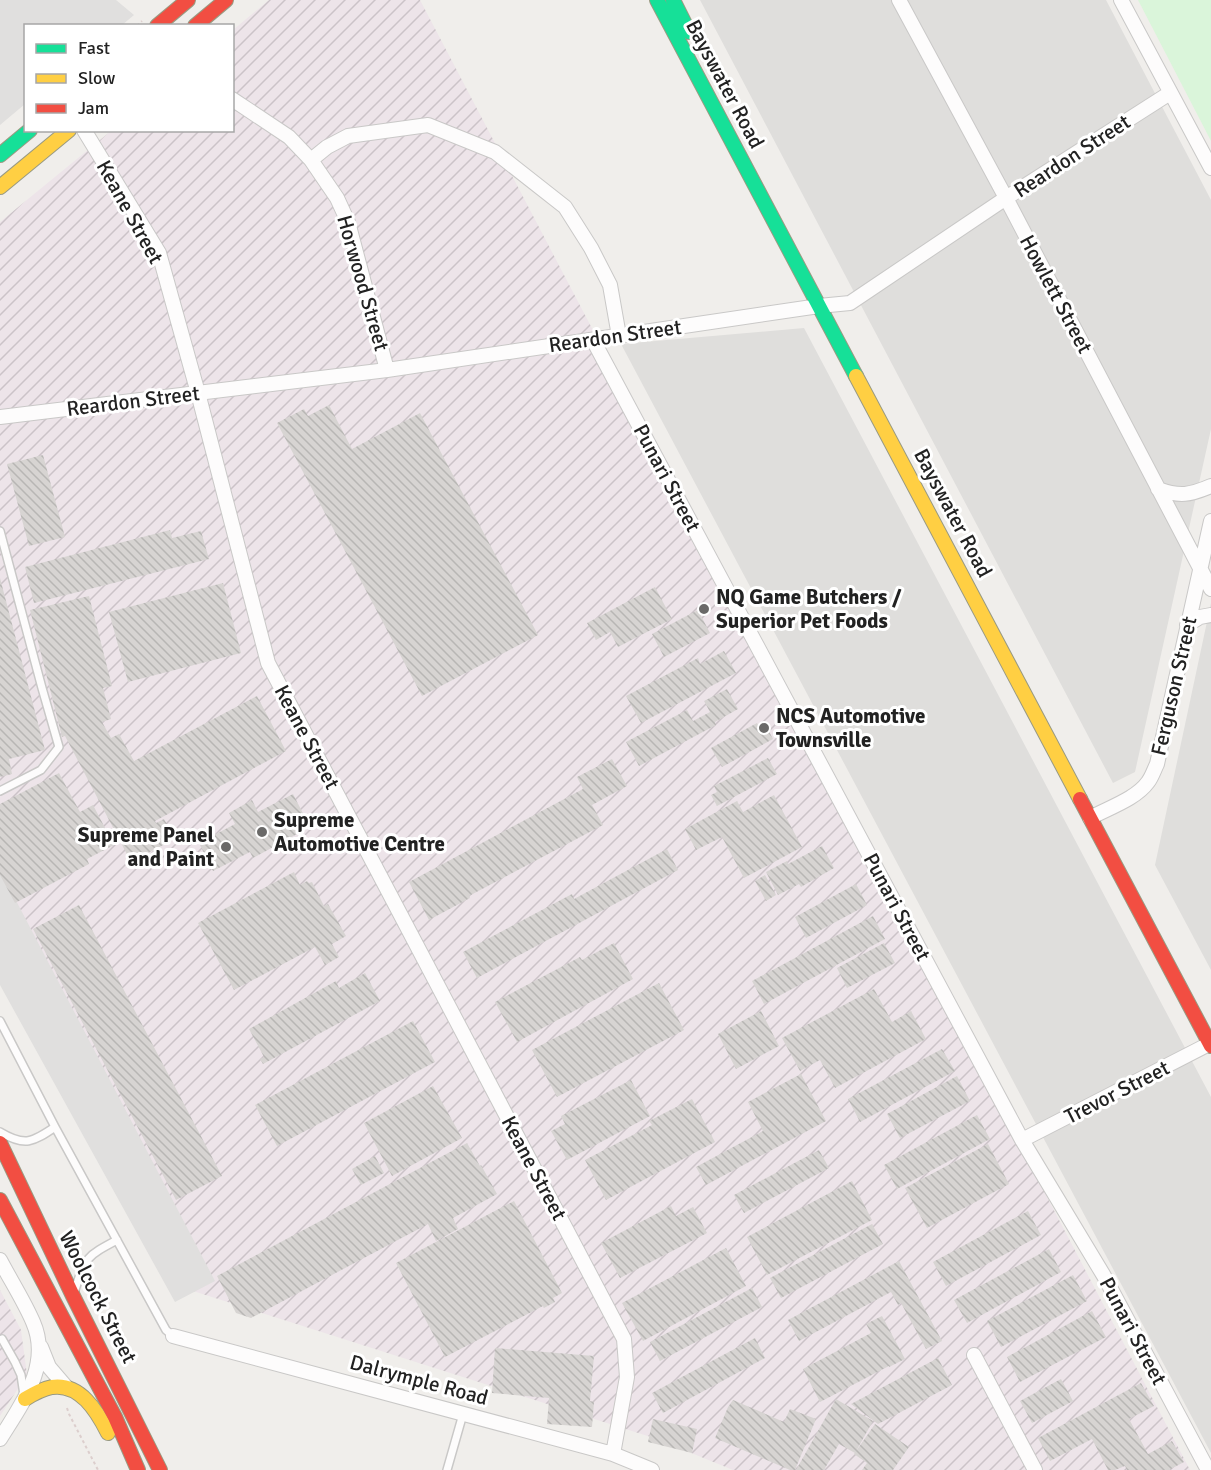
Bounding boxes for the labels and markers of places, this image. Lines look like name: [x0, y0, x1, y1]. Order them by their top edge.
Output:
place label: NQ Game Butchers / Superior Pet Foods: [716, 584, 902, 634]
marker: NQ Game Butchers / Superior Pet Foods: [697, 602, 711, 616]
place label: NCS Automotive Townsville: [776, 703, 925, 753]
marker: NCS Automotive Townsville: [757, 721, 771, 735]
place label: Supreme Automotive Centre: [274, 807, 445, 857]
place label: Supreme Panel and Paint: [78, 822, 214, 872]
marker: Supreme Automotive Centre: [255, 825, 269, 839]
marker: Supreme Panel and Paint: [219, 840, 233, 854]

